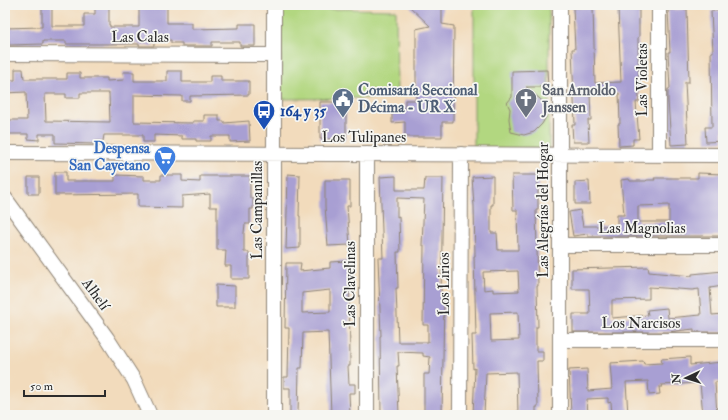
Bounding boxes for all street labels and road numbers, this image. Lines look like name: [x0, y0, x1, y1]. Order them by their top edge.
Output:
street label: Las Calas: [111, 28, 169, 47]
street label: Las Violetas: [633, 43, 652, 117]
street label: Los Tulipanes: [322, 128, 406, 148]
street label: Las Alegrías del Hogar: [534, 142, 553, 278]
street label: Las Campanillas: [248, 161, 268, 259]
street label: Las Magnolias: [598, 219, 686, 238]
street label: Las Clavelinas: [341, 241, 360, 327]
street label: Los Lirios: [435, 252, 454, 316]
street label: Alhelí: [77, 274, 114, 315]
street label: Los Narcisos: [602, 314, 680, 333]

